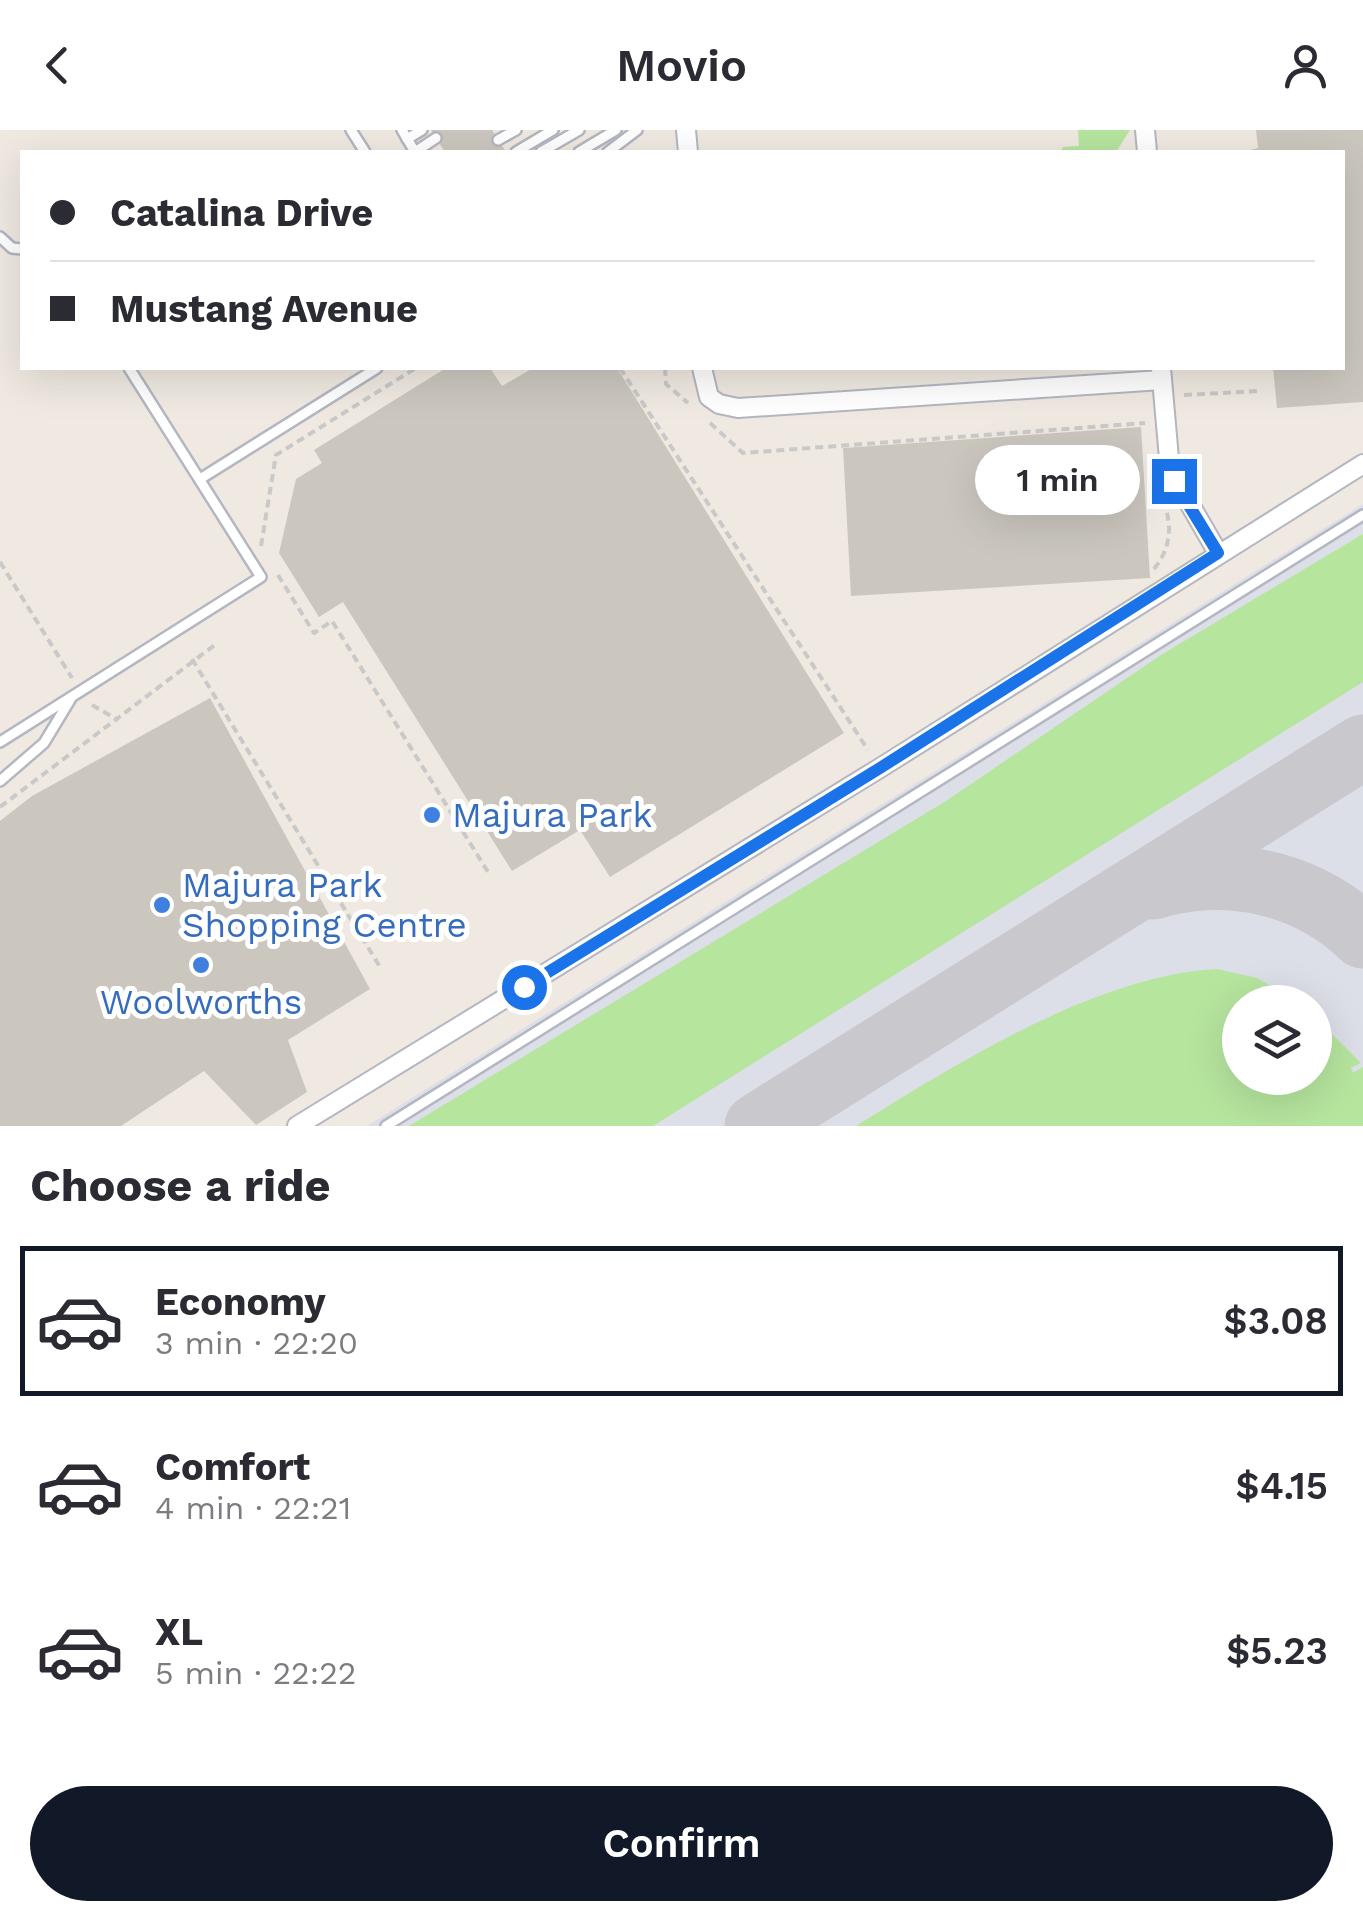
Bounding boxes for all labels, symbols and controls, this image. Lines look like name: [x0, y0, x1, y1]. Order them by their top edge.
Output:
icon: back: [30, 38, 85, 93]
icon: person: [1278, 38, 1333, 93]
text: Movio: [616, 39, 747, 92]
text: Catalina Drive: [110, 191, 373, 235]
text: Mustang Avenue: [110, 287, 418, 331]
callout: 1 min: [974, 446, 1139, 516]
route end: [1152, 459, 1197, 504]
text: 1 min: [1016, 461, 1099, 499]
place label: Majura Park: [452, 794, 653, 836]
marker: Majura Park: [421, 804, 443, 826]
place label: Majura Park Shopping Centre: [182, 864, 467, 946]
marker: Majura Park Shopping Centre: [151, 894, 173, 916]
marker: Woolworths: [190, 954, 212, 976]
route start: [502, 965, 547, 1010]
place label: Woolworths: [100, 981, 302, 1023]
map controls: [1222, 985, 1332, 1095]
button: layers: [1222, 985, 1332, 1095]
text: Choose a ride: [30, 1159, 330, 1212]
icon: car: [35, 1276, 125, 1366]
text: Economy: [155, 1280, 326, 1324]
text: $3.08: [1224, 1299, 1328, 1343]
text: 3 min · 22:20: [155, 1324, 358, 1362]
icon: car: [35, 1441, 125, 1531]
text: Comfort: [155, 1445, 310, 1489]
text: $4.15: [1236, 1464, 1328, 1508]
text: 4 min · 22:21: [155, 1489, 351, 1527]
icon: car: [35, 1606, 125, 1696]
text: XL: [155, 1610, 203, 1654]
text: $5.23: [1226, 1629, 1328, 1673]
text: 5 min · 22:22: [155, 1654, 357, 1692]
button: Confirm: [30, 1786, 1333, 1901]

